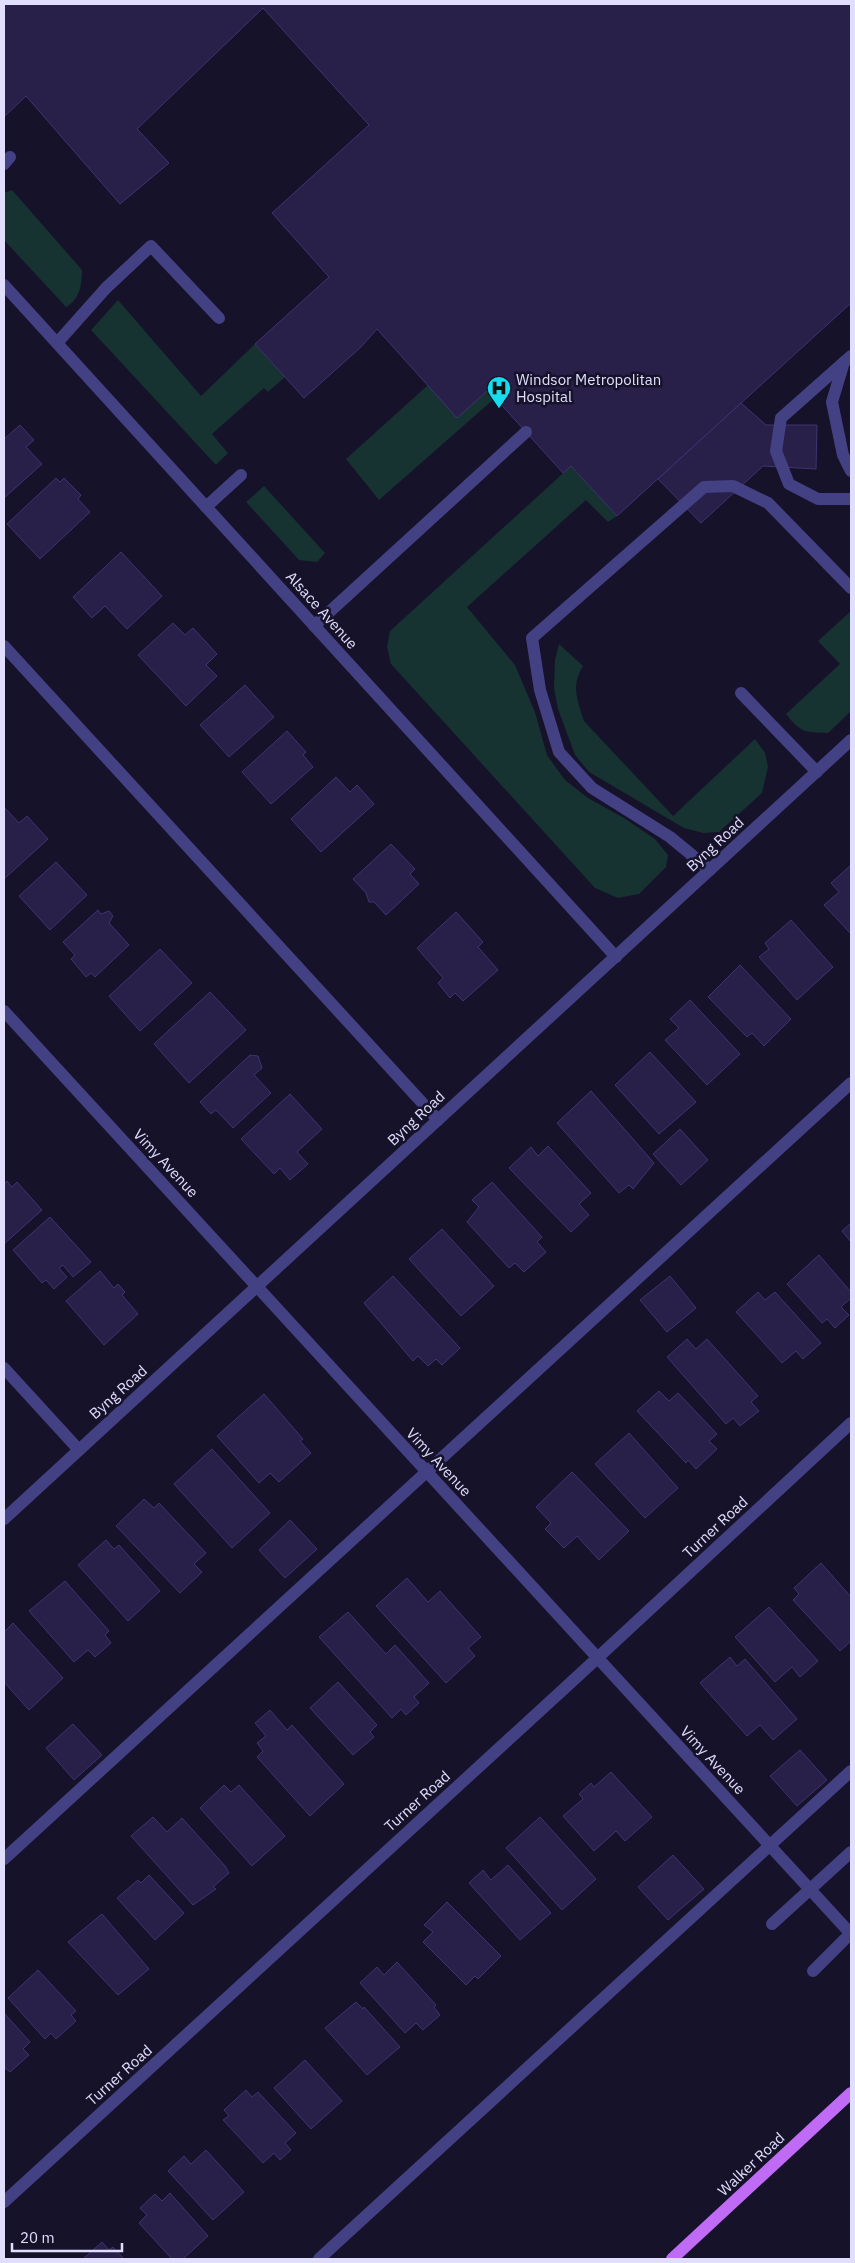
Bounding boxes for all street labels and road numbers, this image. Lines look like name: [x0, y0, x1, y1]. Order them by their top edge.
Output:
street label: Alsace Avenue: [282, 567, 362, 653]
street label: Byng Road: [682, 813, 748, 875]
street label: Byng Road: [383, 1087, 449, 1149]
street label: Vimy Avenue: [129, 1125, 203, 1201]
street label: Byng Road: [85, 1361, 151, 1423]
street label: Vimy Avenue: [402, 1424, 476, 1500]
street label: Turner Road: [678, 1492, 752, 1562]
street label: Vimy Avenue: [676, 1722, 750, 1798]
street label: Turner Road: [380, 1766, 454, 1836]
street label: Turner Road: [82, 2040, 156, 2110]
street label: Walker Road: [714, 2128, 788, 2200]

